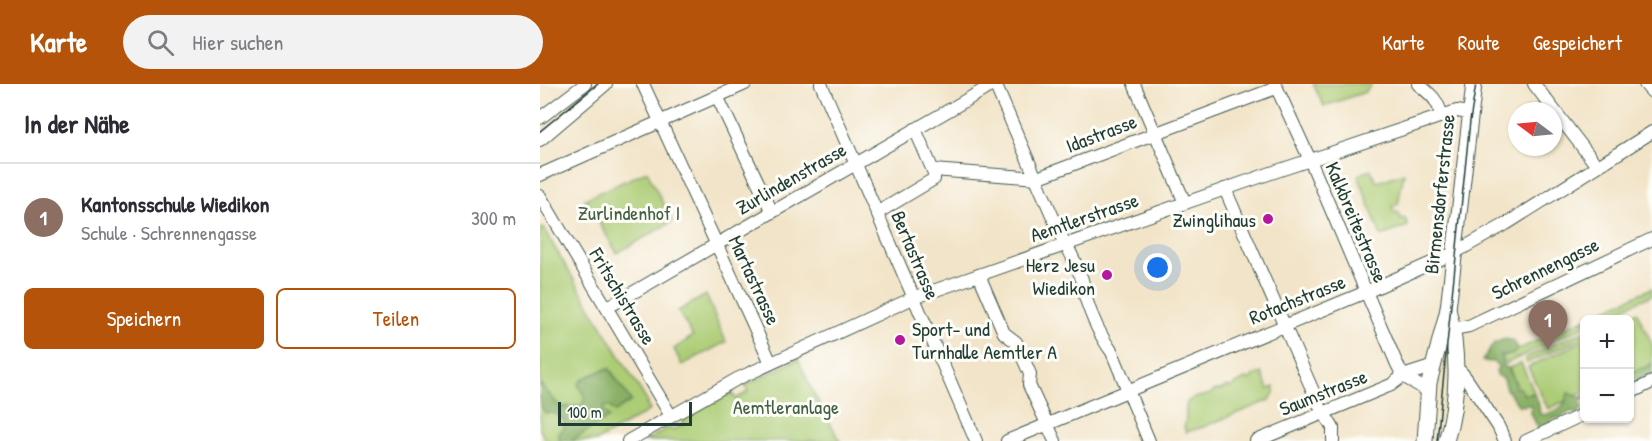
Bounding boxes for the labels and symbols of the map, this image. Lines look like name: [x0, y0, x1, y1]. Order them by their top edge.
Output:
north arrow: [1508, 102, 1562, 156]
street label: Idastrasse: [1062, 107, 1140, 159]
street label: Birmensdorferstrasse: [1417, 113, 1461, 275]
street label: Zurlindenstrasse: [731, 136, 851, 220]
street label: Kalkbreitestrasse: [1319, 158, 1395, 287]
street label: Aemtlerstrasse: [1026, 186, 1142, 248]
park label: Zurlindenhof I: [578, 199, 680, 226]
street label: Bertastrasse: [885, 206, 947, 304]
place label: Zwinglihaus: [1172, 206, 1256, 233]
marker: Zwinglihaus: [1261, 212, 1275, 226]
street label: Schrennengasse: [1487, 230, 1603, 306]
street label: Martastrasse: [723, 231, 787, 329]
street label: Fritschistrasse: [583, 242, 662, 349]
place label: Herz Jesu Wiedikon: [1026, 251, 1095, 301]
your location: [1143, 253, 1172, 282]
street label: Rotachstrasse: [1245, 267, 1349, 331]
marker: Herz Jesu Wiedikon: [1100, 268, 1114, 282]
pin: 1: [1528, 300, 1568, 350]
place label: Sport- und Turnhalle Aemtler A: [912, 315, 1057, 365]
marker: Sport- und Turnhalle Aemtler A: [893, 333, 907, 347]
street label: Saumstrasse: [1275, 362, 1371, 422]
park label: Aemtleranlage: [733, 393, 839, 420]
scale bar: [558, 399, 692, 426]

